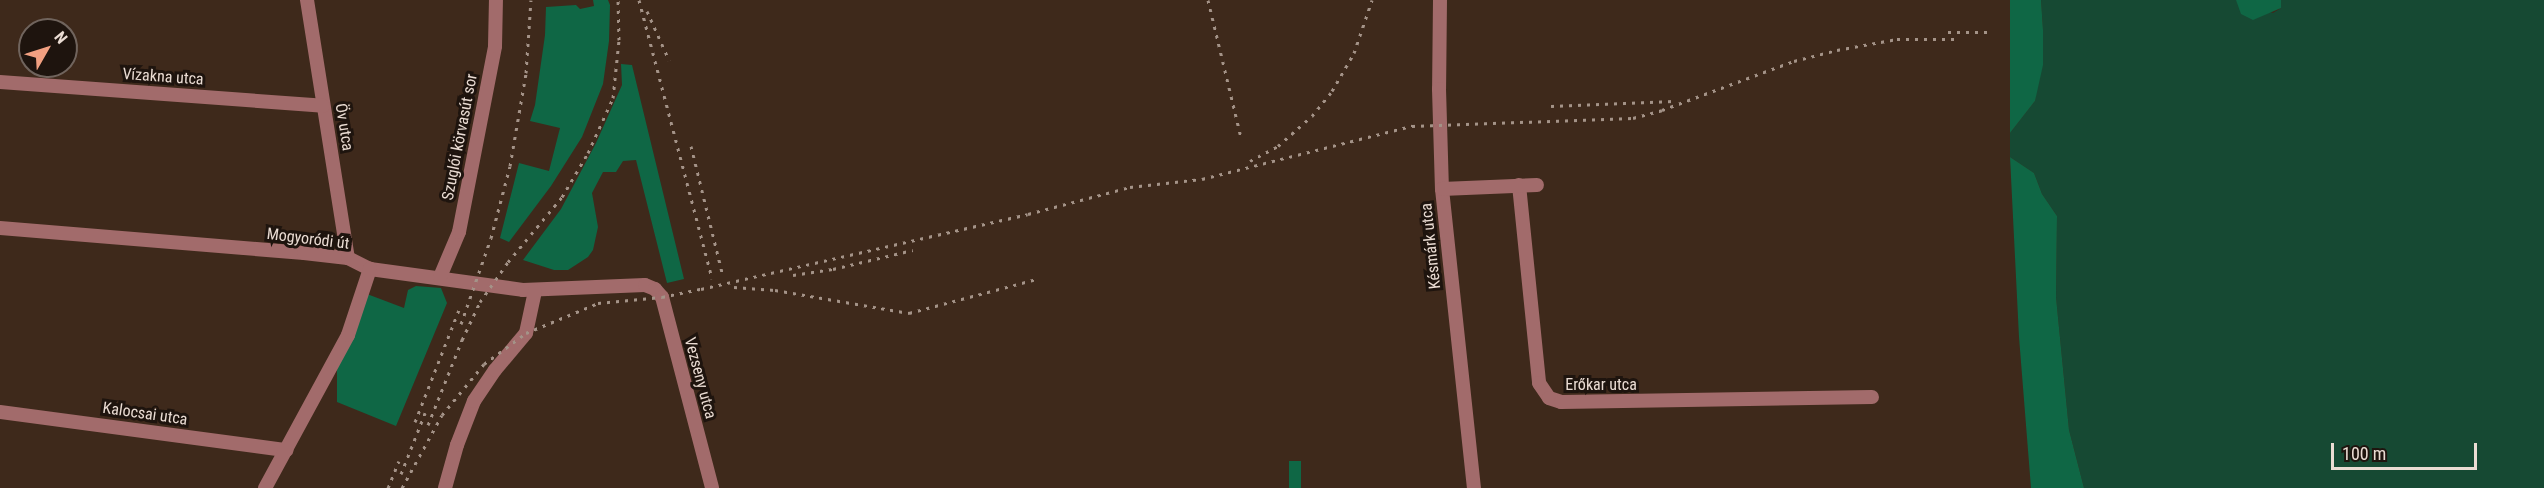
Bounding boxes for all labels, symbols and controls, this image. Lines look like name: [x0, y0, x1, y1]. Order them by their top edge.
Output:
north arrow: [18, 18, 78, 78]
text: N: [50, 28, 71, 47]
street label: Vízakna utca: [122, 65, 204, 89]
street label: Szuglói körvasút sor: [438, 72, 482, 202]
street label: Öv utca: [331, 102, 357, 152]
street label: Késmárk utca: [1417, 202, 1445, 290]
street label: Mogyoródi út: [266, 224, 350, 254]
street label: Vezseny utca: [680, 335, 720, 421]
street label: Erőkar utca: [1565, 375, 1637, 395]
street label: Kalocsai utca: [101, 399, 189, 429]
scale bar: [2334, 431, 2480, 469]
text: 100 m: [2342, 443, 2386, 464]

